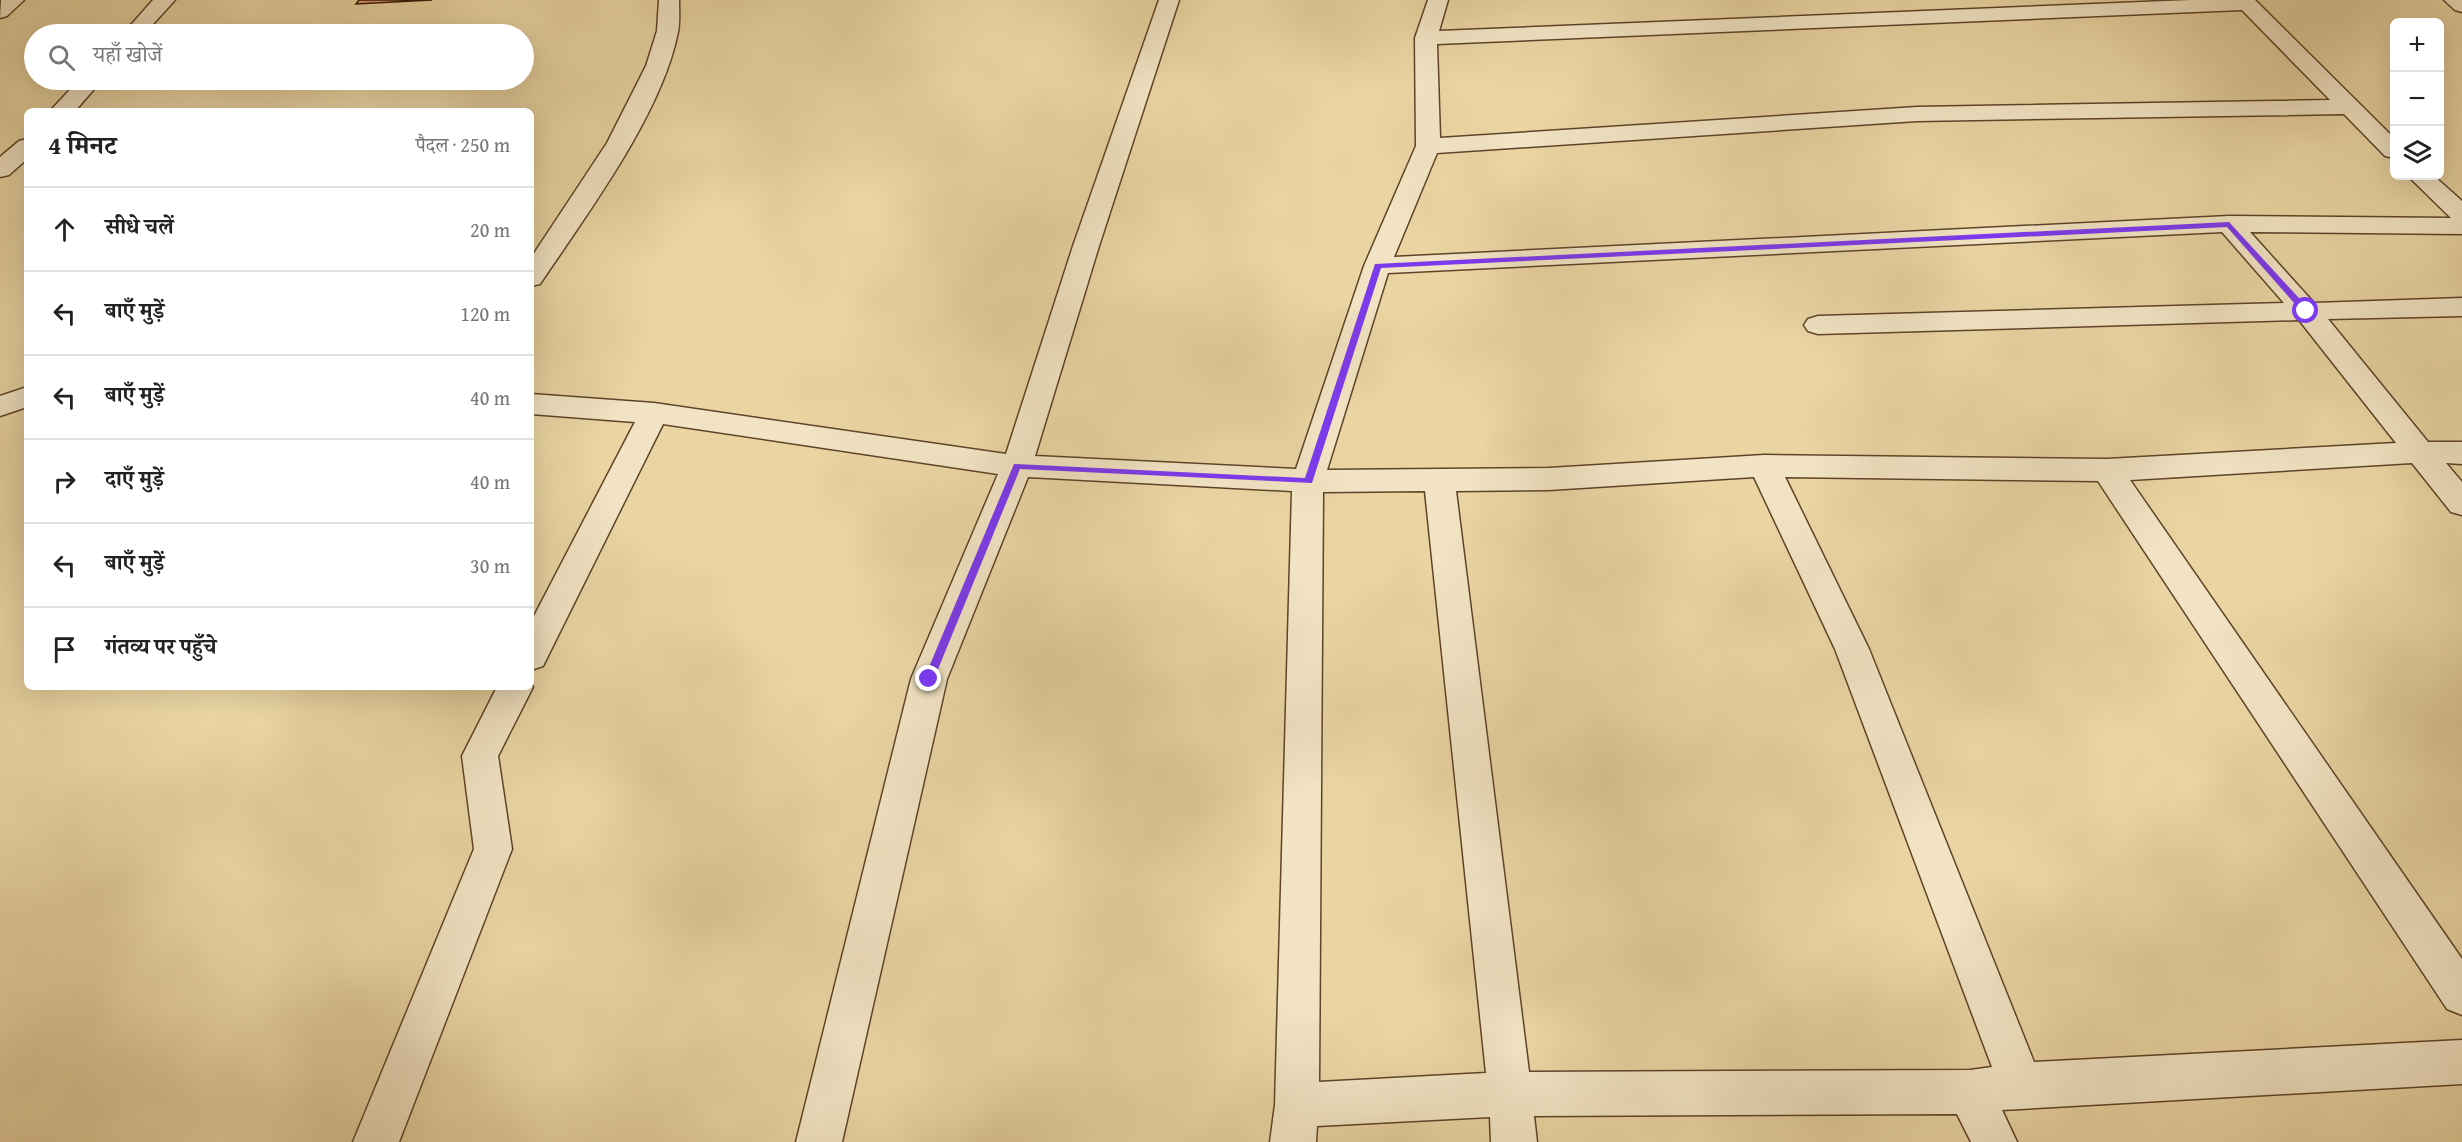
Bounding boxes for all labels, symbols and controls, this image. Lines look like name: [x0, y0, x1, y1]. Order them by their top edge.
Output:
map controls: [2390, 18, 2444, 180]
button: +: [2390, 18, 2444, 72]
search box: [24, 24, 534, 90]
text: यहाँ खोजें: [93, 38, 162, 70]
icon: search: [45, 41, 78, 74]
button: −: [2390, 72, 2444, 126]
text: 4 मिनट: [48, 125, 116, 164]
button: layers: [2390, 126, 2444, 180]
text: पैदल · 250 m: [416, 130, 510, 159]
text: सीधे चलें: [105, 210, 174, 242]
icon: ahead: [48, 213, 81, 246]
text: 20 m: [470, 215, 510, 244]
text: बाएँ मुड़ें: [105, 294, 164, 326]
icon: left: [48, 297, 81, 330]
route start: [2292, 297, 2318, 323]
text: 120 m: [460, 299, 510, 328]
text: बाएँ मुड़ें: [105, 378, 164, 410]
icon: left: [48, 381, 81, 414]
text: 40 m: [470, 383, 510, 412]
text: दाएँ मुड़ें: [105, 462, 164, 494]
icon: right: [48, 465, 81, 498]
text: 40 m: [470, 467, 510, 496]
text: बाएँ मुड़ें: [105, 546, 164, 578]
icon: left: [48, 549, 81, 582]
text: 30 m: [470, 551, 510, 580]
text: गंतव्य पर पहुँचे: [105, 630, 216, 662]
icon: arrive: [48, 633, 81, 666]
route end: [915, 665, 941, 691]

